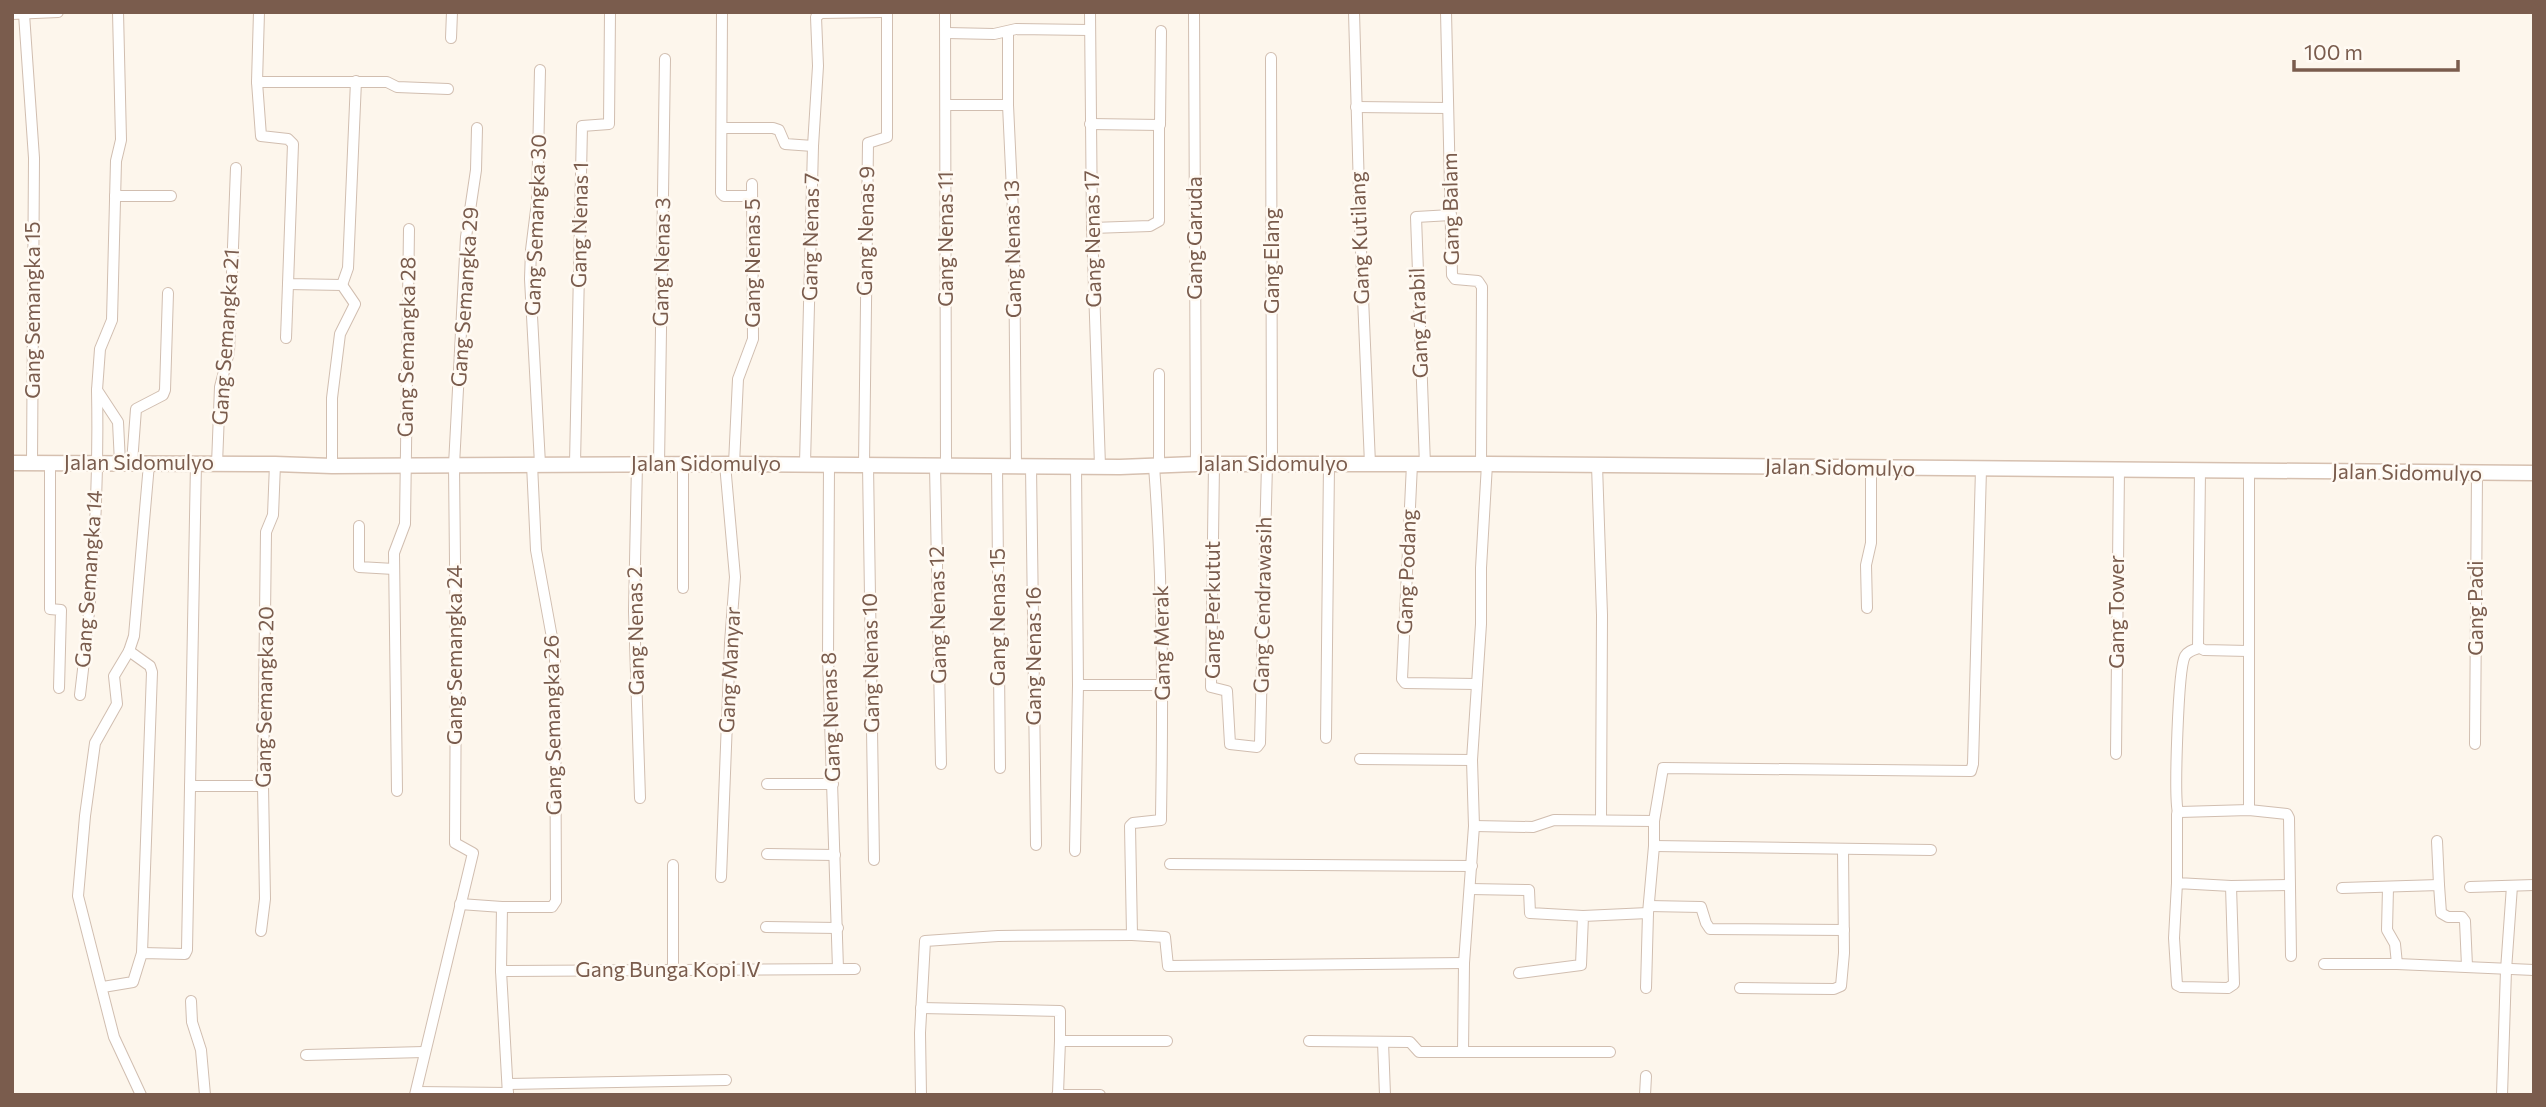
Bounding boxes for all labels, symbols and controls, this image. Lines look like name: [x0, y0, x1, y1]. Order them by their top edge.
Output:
scale bar: [2294, 28, 2458, 72]
text: 100 m: [2304, 39, 2363, 64]
street label: Gang Semangka 30: [519, 134, 550, 316]
street label: Gang Balam: [1436, 152, 1463, 266]
street label: Gang Nenas 1: [565, 162, 592, 288]
street label: Gang Nenas 9: [851, 166, 878, 296]
street label: Gang Nenas 17: [1078, 170, 1105, 308]
street label: Gang Nenas 11: [932, 171, 957, 307]
street label: Gang Kutilang: [1344, 171, 1373, 305]
street label: Gang Nenas 7: [796, 173, 823, 301]
street label: Gang Garuda: [1181, 176, 1206, 300]
street label: Gang Nenas 13: [998, 180, 1025, 318]
street label: Gang Nenas 3: [647, 197, 674, 327]
street label: Gang Nenas 5: [739, 198, 764, 328]
street label: Gang Semangka 29: [445, 206, 482, 388]
street label: Gang Elang: [1258, 208, 1283, 314]
street label: Gang Semangka 15: [19, 221, 44, 399]
street label: Gang Semangka 21: [206, 248, 243, 426]
street label: Gang Semangka 28: [391, 256, 420, 438]
street label: Gang Arabil: [1403, 267, 1432, 379]
street label: Jalan Sidomulyo: [64, 449, 214, 474]
street label: Jalan Sidomulyo: [631, 450, 781, 475]
street label: Jalan Sidomulyo: [1198, 450, 1348, 475]
street label: Jalan Sidomulyo: [1765, 453, 1915, 480]
street label: Jalan Sidomulyo: [2332, 458, 2482, 485]
street label: Gang Semangka 14: [69, 489, 106, 668]
street label: Gang Podang: [1391, 509, 1420, 635]
street label: Gang Cendrawasih: [1247, 516, 1276, 694]
street label: Gang Perkutut: [1199, 541, 1224, 679]
street label: Gang Nenas 12: [923, 546, 950, 684]
street label: Gang Nenas 15: [984, 548, 1009, 686]
street label: Gang Tower: [2103, 555, 2128, 669]
street label: Gang Padi: [2462, 560, 2487, 656]
street label: Gang Semangka 24: [441, 565, 466, 745]
street label: Gang Nenas 2: [621, 566, 648, 696]
street label: Gang Merak: [1147, 585, 1174, 701]
street label: Gang Nenas 16: [1020, 586, 1045, 726]
street label: Gang Nenas 10: [856, 593, 883, 733]
street label: Gang Semangka 20: [249, 606, 278, 788]
street label: Gang Manyar: [713, 606, 744, 734]
street label: Gang Semangka 26: [537, 634, 566, 816]
street label: Gang Nenas 8: [815, 652, 844, 782]
street label: Gang Bunga Kopi IV: [575, 956, 761, 981]

